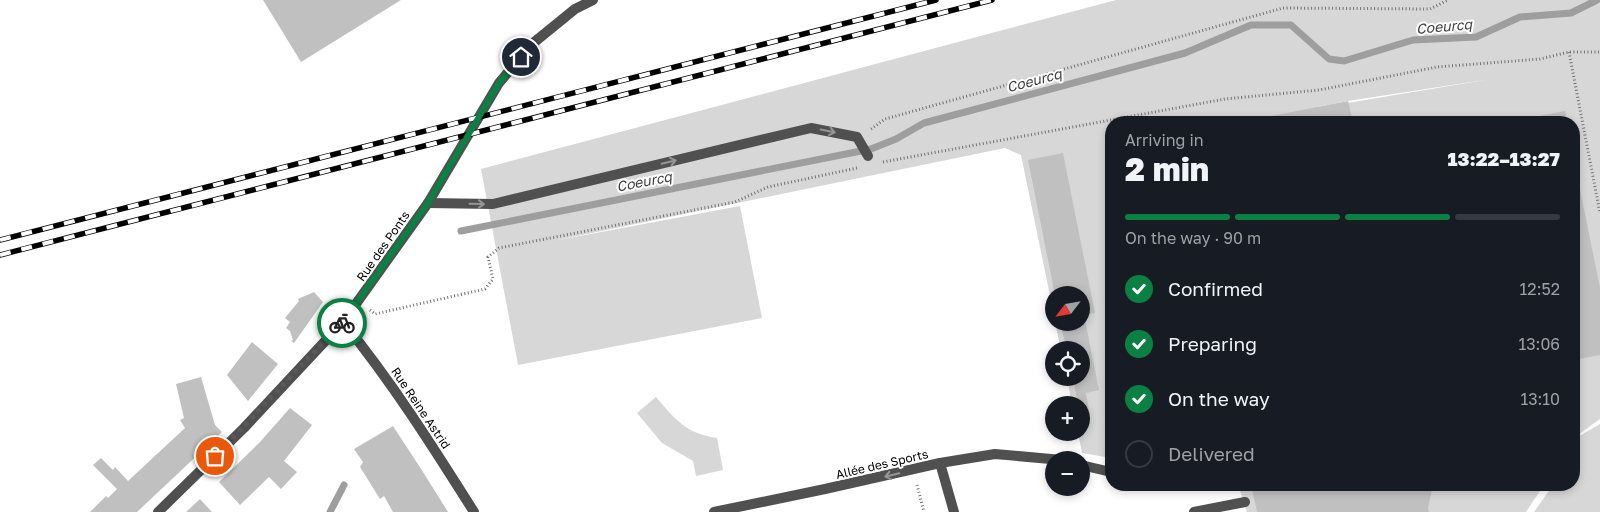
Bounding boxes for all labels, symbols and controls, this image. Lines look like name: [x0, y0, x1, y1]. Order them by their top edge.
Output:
water label: Coeurcq: [1415, 15, 1474, 37]
pin: [500, 36, 542, 78]
icon: home: [507, 43, 535, 71]
water label: Coeurcq: [1005, 64, 1065, 95]
one-way arrow: [819, 127, 835, 136]
text: Arriving in: [1125, 130, 1204, 150]
text: 13:22–13:27: [1448, 147, 1560, 170]
text: 2 min: [1125, 150, 1209, 188]
one-way arrow: [661, 157, 677, 166]
water label: Coeurcq: [615, 167, 675, 195]
one-way arrow: [468, 199, 485, 209]
street label: Rue des Ponts: [353, 208, 413, 284]
text: On the way · 90 m: [1125, 228, 1261, 248]
icon: check: [1125, 275, 1153, 303]
text: Confirmed: [1168, 277, 1263, 300]
text: 12:52: [1520, 279, 1560, 299]
north arrow: [1045, 286, 1090, 331]
map controls: [1045, 286, 1090, 496]
courier: [317, 298, 367, 348]
icon: bike: [328, 309, 356, 337]
icon: check: [1125, 330, 1153, 358]
text: Preparing: [1168, 332, 1257, 355]
text: 13:06: [1518, 334, 1560, 354]
button: locate: [1045, 341, 1090, 386]
street label: Rue Reine Astrid: [388, 364, 454, 452]
icon: check: [1125, 385, 1153, 413]
text: On the way: [1168, 387, 1270, 410]
text: 13:10: [1520, 389, 1560, 409]
button: +: [1045, 396, 1090, 441]
pin: [194, 435, 236, 477]
icon: bag: [201, 442, 229, 470]
text: Delivered: [1168, 442, 1255, 465]
street label: Allée des Sports: [834, 446, 930, 482]
button: −: [1045, 451, 1090, 496]
one-way arrow: [885, 470, 901, 480]

